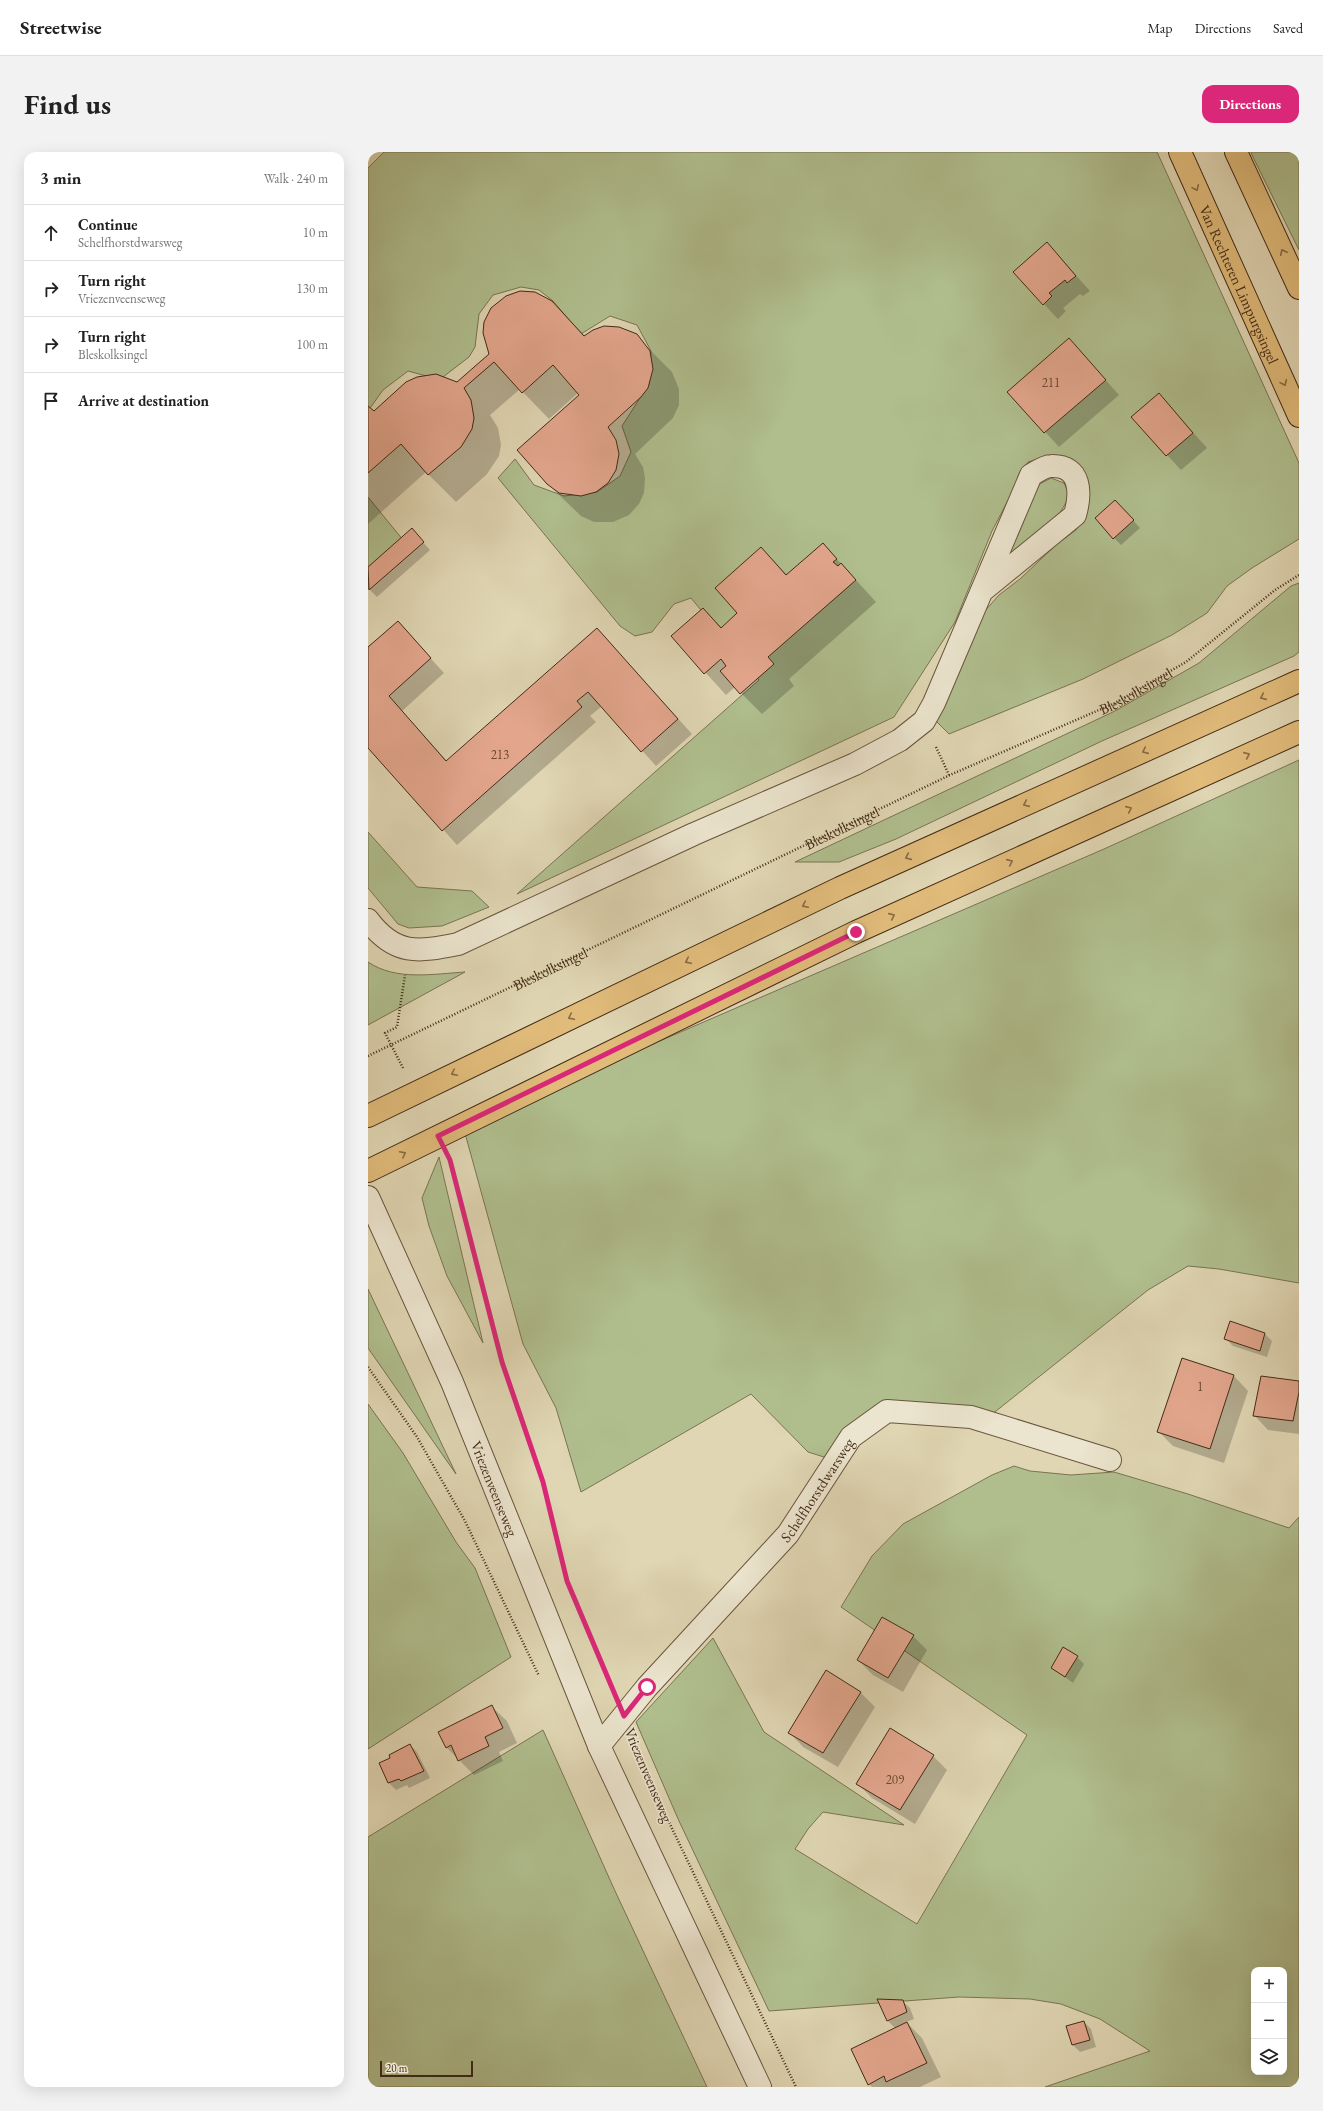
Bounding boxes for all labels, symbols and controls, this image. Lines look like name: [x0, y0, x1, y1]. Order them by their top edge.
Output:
text: Streetwise: [20, 15, 102, 40]
text: Map: [1147, 19, 1173, 37]
text: Directions: [1195, 19, 1251, 37]
text: Saved: [1273, 19, 1303, 37]
button: Directions: [1202, 85, 1299, 123]
text: Find us: [24, 86, 111, 122]
text: 3 min: [40, 167, 81, 189]
text: Walk · 240 m: [264, 170, 328, 187]
one-way arrow: [1191, 184, 1199, 191]
street label: Van Rechteren Limpurgsingel: [1196, 202, 1284, 367]
text: Continue: [78, 215, 138, 234]
icon: ahead: [40, 222, 62, 244]
text: 10 m: [303, 224, 328, 241]
text: Schelfhorstdwarsweg: [78, 234, 182, 251]
one-way arrow: [1280, 249, 1288, 257]
text: Turn right: [78, 271, 146, 290]
icon: right: [40, 278, 62, 300]
text: 130 m: [297, 280, 328, 297]
text: Vriezenveenseweg: [78, 290, 166, 307]
text: Turn right: [78, 327, 146, 346]
icon: right: [40, 334, 62, 356]
text: 100 m: [297, 336, 328, 353]
text: Bleskolksingel: [78, 346, 148, 363]
house number: 211: [1042, 374, 1060, 391]
one-way arrow: [1279, 378, 1287, 386]
icon: arrive: [40, 390, 62, 412]
text: Arrive at destination: [78, 391, 209, 410]
street label: Bleskolksingel: [1096, 663, 1175, 718]
one-way arrow: [1260, 692, 1268, 700]
house number: 213: [491, 746, 509, 763]
one-way arrow: [1141, 746, 1149, 754]
one-way arrow: [1244, 752, 1251, 760]
one-way arrow: [1023, 799, 1031, 807]
street label: Bleskolksingel: [801, 801, 882, 853]
one-way arrow: [1124, 806, 1132, 814]
one-way arrow: [904, 852, 912, 860]
one-way arrow: [1006, 859, 1014, 867]
one-way arrow: [802, 900, 810, 907]
one-way arrow: [887, 913, 895, 921]
route end: [847, 923, 865, 941]
street label: Bleskolksingel: [510, 942, 591, 994]
one-way arrow: [685, 956, 692, 964]
one-way arrow: [567, 1012, 575, 1020]
one-way arrow: [450, 1068, 458, 1076]
one-way arrow: [398, 1151, 406, 1158]
house number: 1: [1197, 1378, 1203, 1395]
street label: Schelfhorstdwarsweg: [776, 1433, 858, 1546]
street label: Vriezenveenseweg: [467, 1438, 523, 1539]
route start: [638, 1678, 656, 1696]
street label: Vriezenveenseweg: [621, 1725, 678, 1826]
house number: 209: [886, 1771, 905, 1788]
map controls: [1251, 1967, 1287, 2075]
button: +: [1251, 1967, 1287, 2003]
button: −: [1251, 2003, 1287, 2039]
button: layers: [1251, 2039, 1287, 2075]
scale bar: [380, 2059, 473, 2078]
text: 20 m: [386, 2061, 407, 2075]

